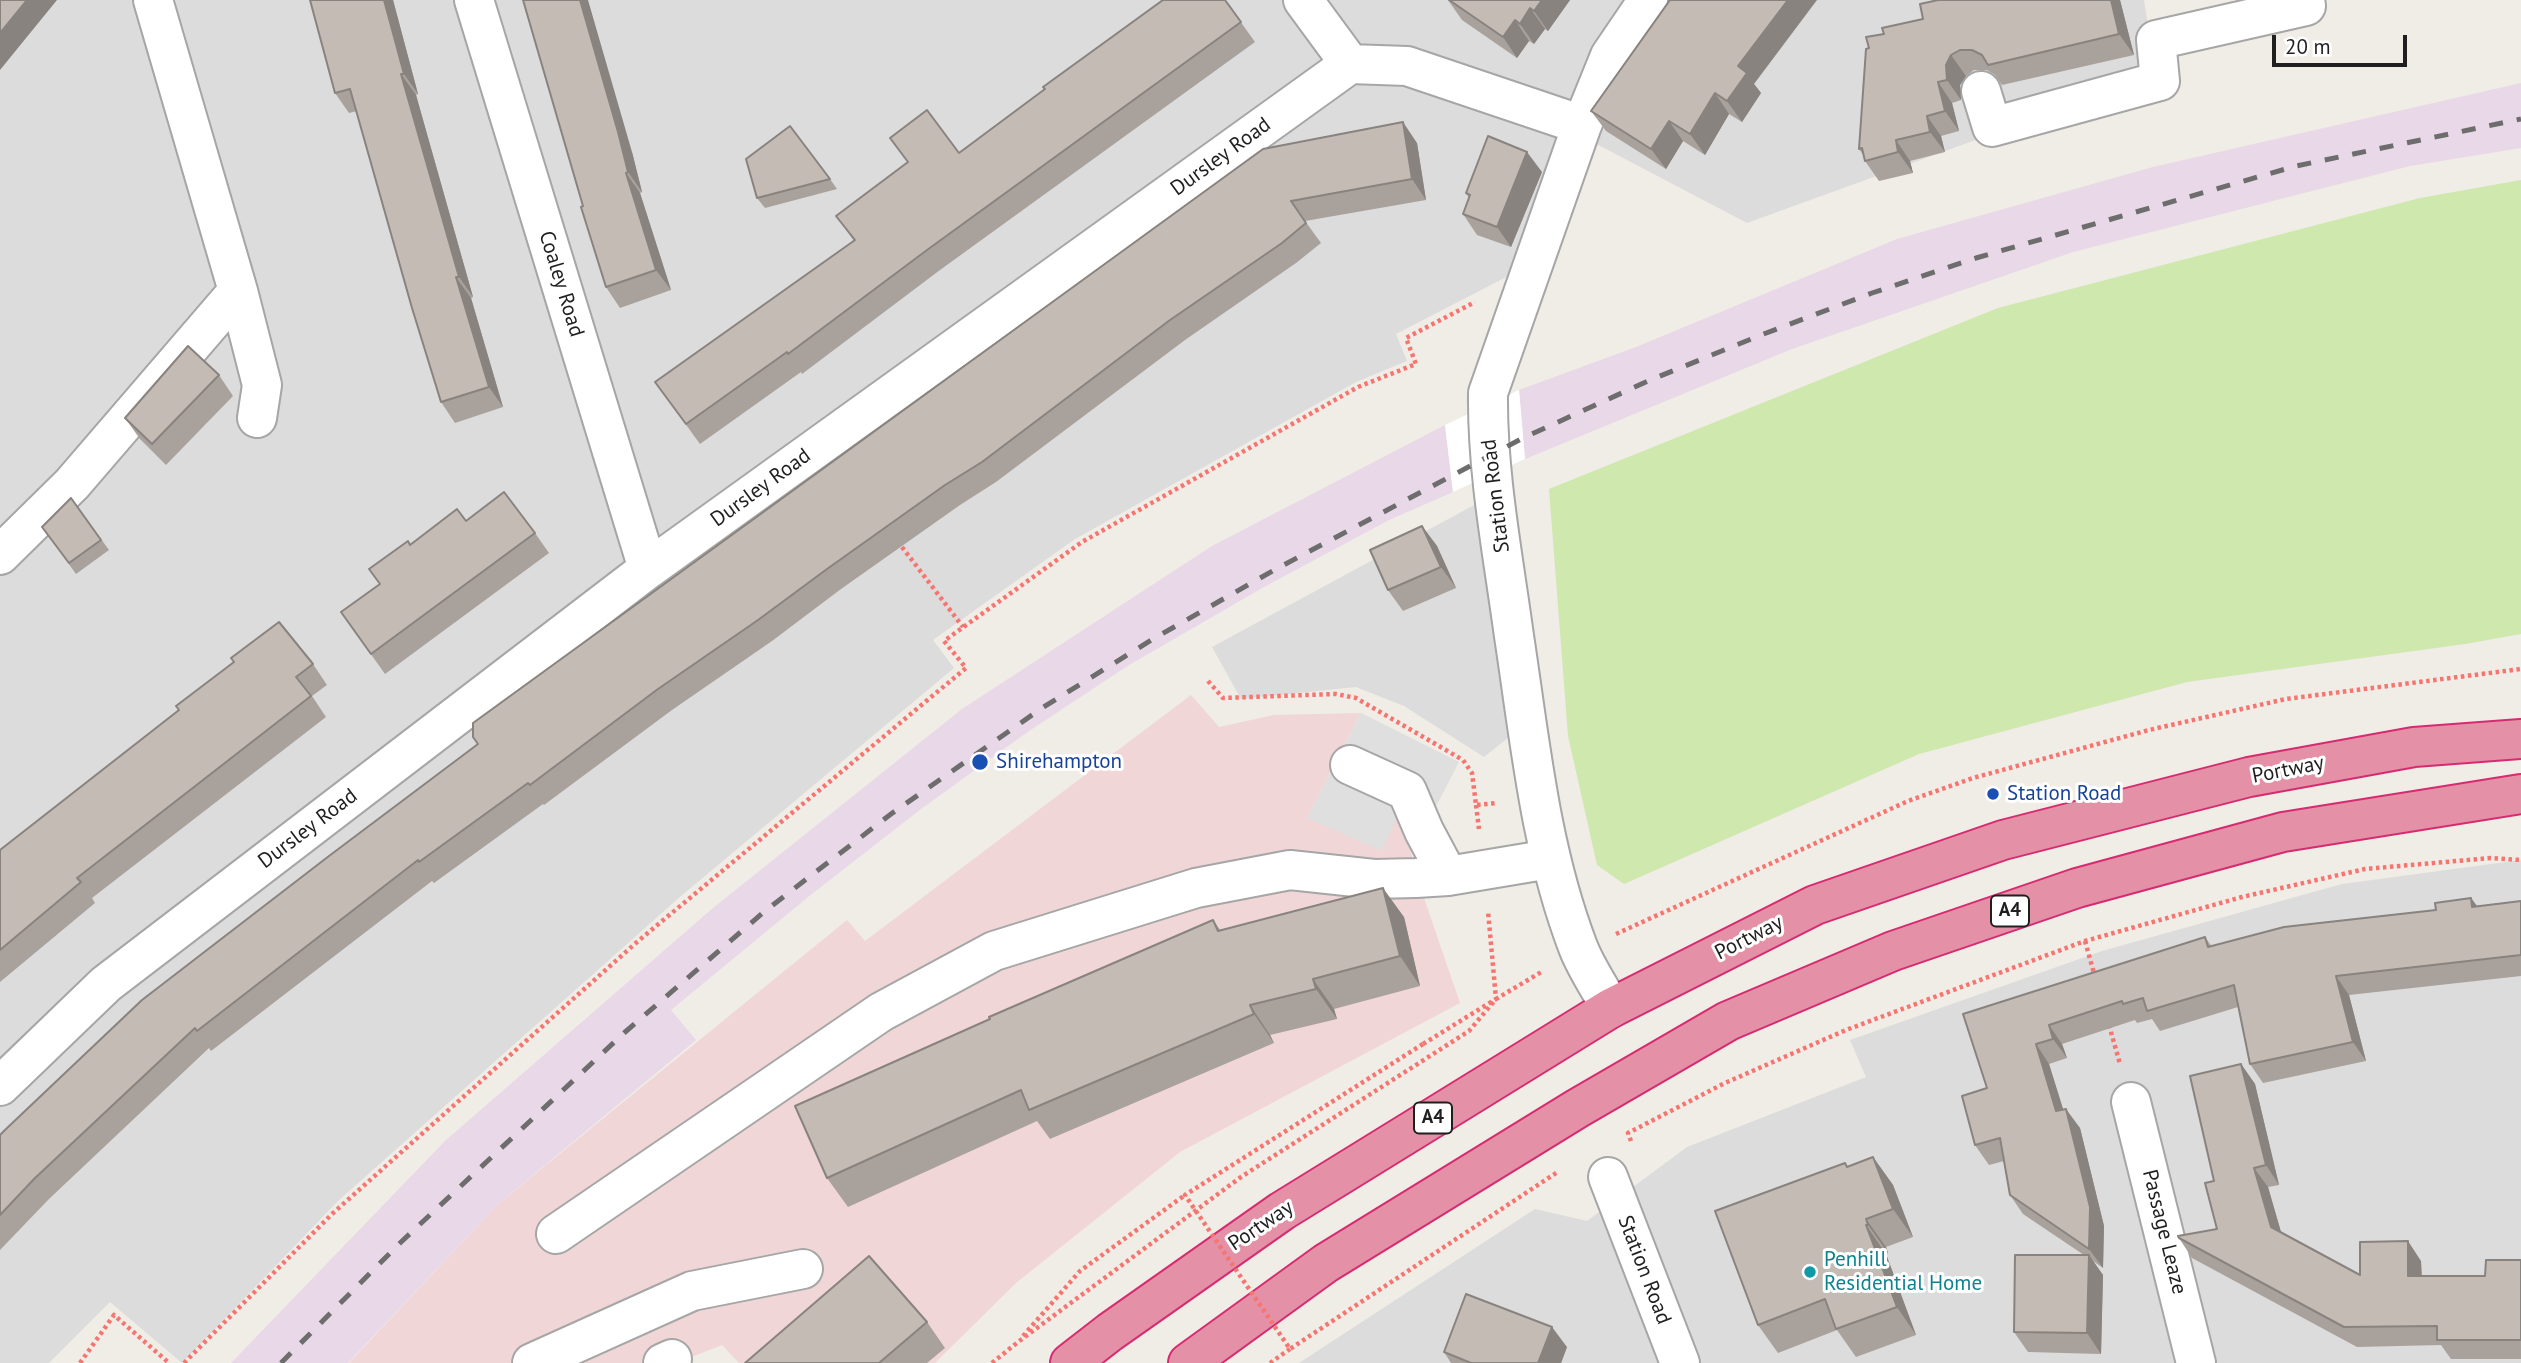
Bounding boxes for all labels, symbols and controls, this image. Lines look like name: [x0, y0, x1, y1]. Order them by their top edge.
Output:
scale bar: [2276, 21, 2411, 65]
text: 20 m: [2285, 33, 2331, 60]
street label: Dursley Road: [1166, 112, 1276, 202]
street label: Coaley Road: [533, 228, 589, 340]
street label: Station Road: [1477, 438, 1515, 554]
street label: Dursley Road: [706, 443, 816, 533]
place label: Shirehampton: [996, 749, 1122, 775]
street label: Portway: [2250, 751, 2326, 789]
marker: Shirehampton: [970, 752, 990, 772]
place label: Station Road: [2007, 781, 2121, 807]
street label: Dursley Road: [254, 784, 362, 874]
marker: Station Road: [1985, 786, 2001, 802]
road number: A4: [1991, 896, 2029, 926]
street label: Portway: [1711, 910, 1787, 966]
road number: A4: [1414, 1102, 1452, 1134]
street label: Passage Leaze: [2136, 1167, 2192, 1297]
street label: Portway: [1224, 1195, 1298, 1257]
street label: Station Road: [1612, 1212, 1676, 1328]
place label: Penhill Residential Home: [1824, 1247, 1982, 1297]
marker: Penhill Residential Home: [1802, 1264, 1818, 1280]

